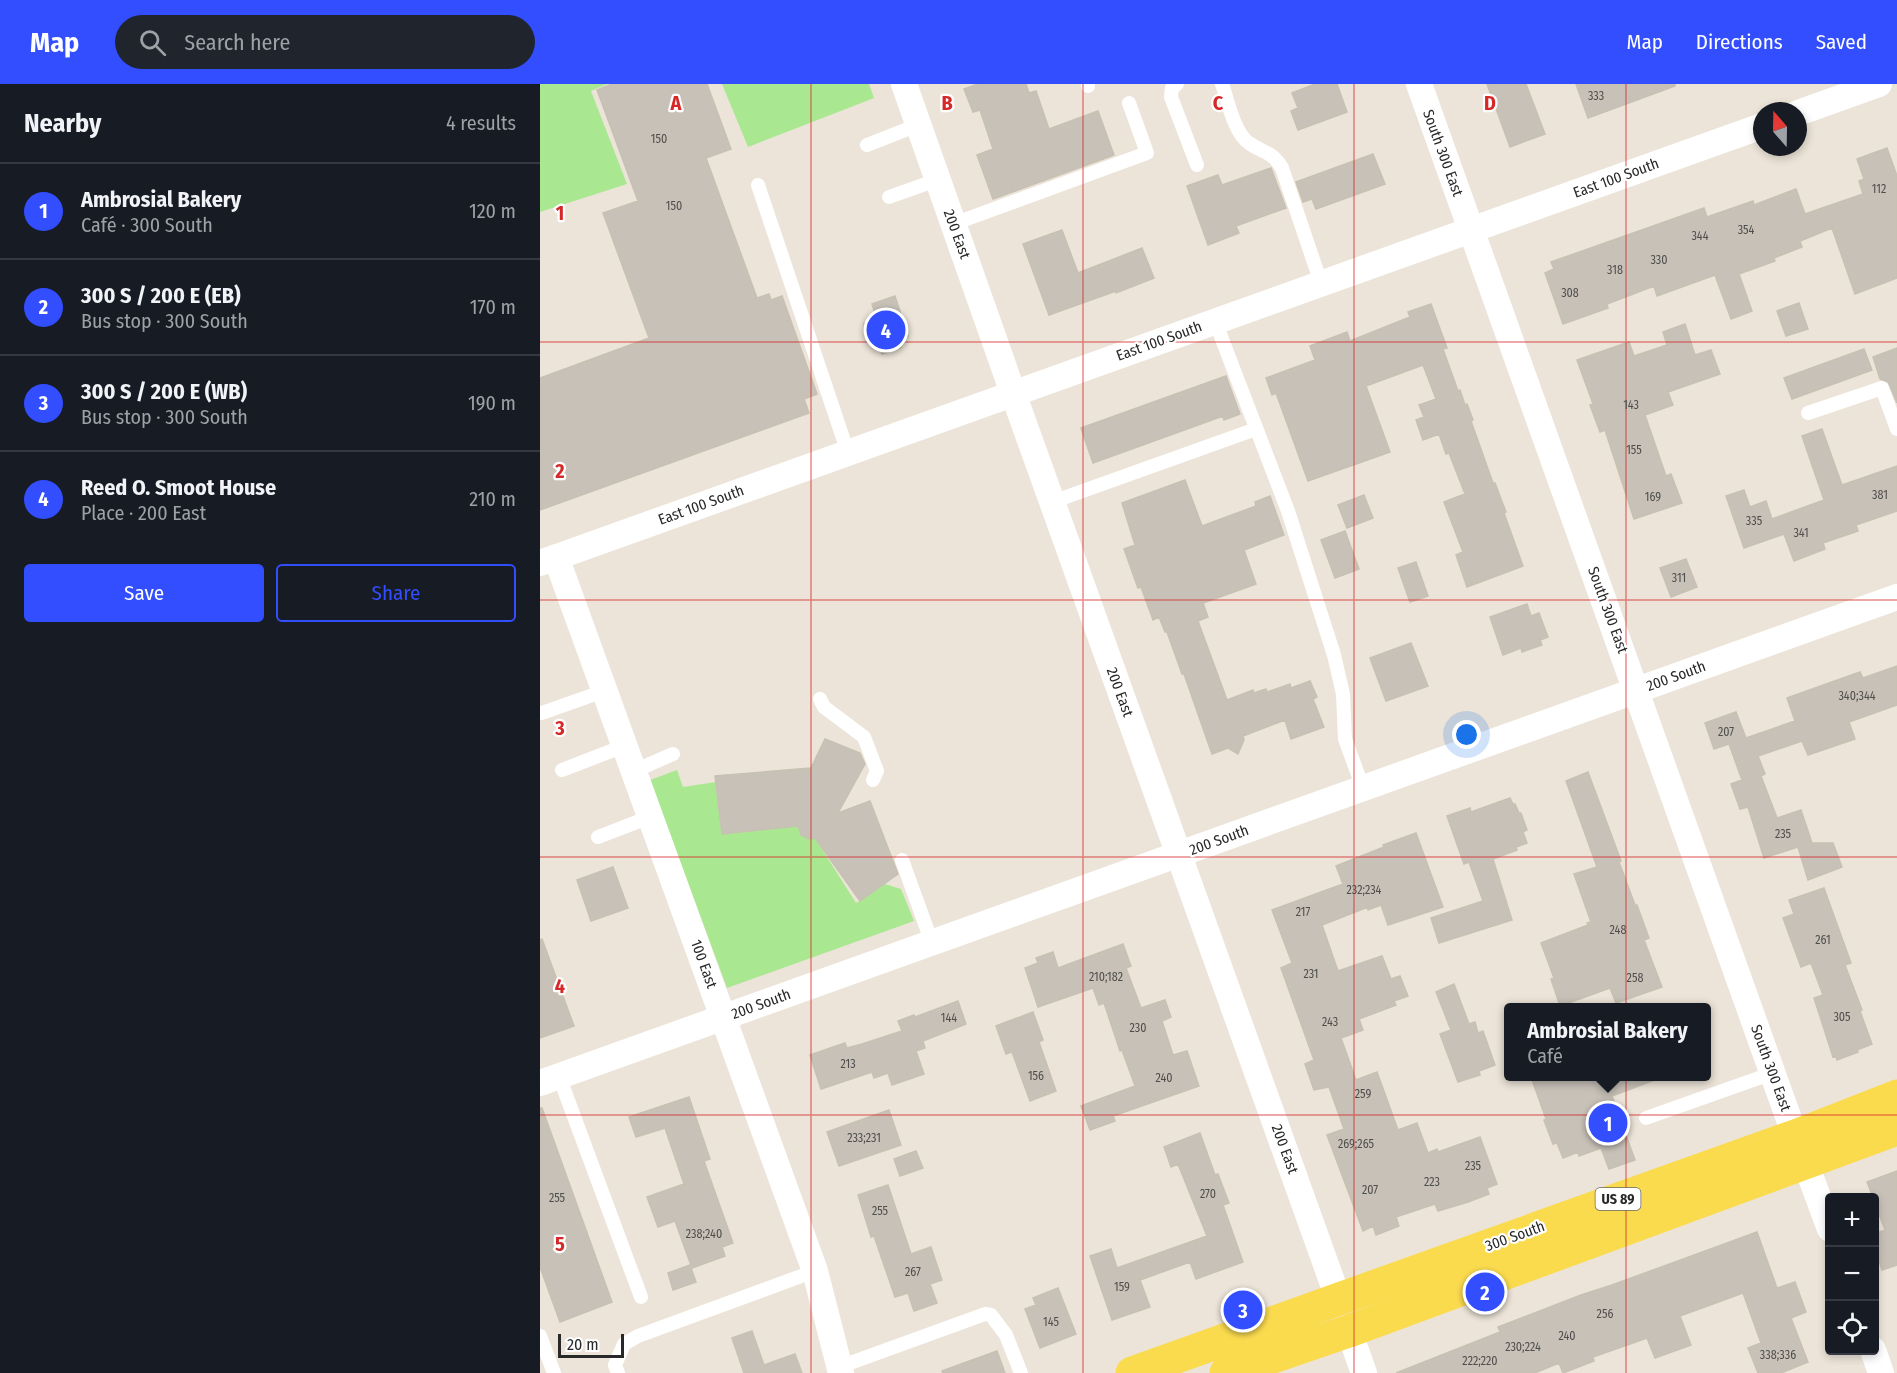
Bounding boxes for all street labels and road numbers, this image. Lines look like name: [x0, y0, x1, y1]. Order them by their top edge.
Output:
street label: South 300 East: [1419, 107, 1467, 199]
street label: East 100 South: [1571, 154, 1661, 202]
street label: 200 East: [940, 207, 974, 261]
street label: East 100 South: [1114, 317, 1204, 365]
street label: East 100 South: [656, 481, 746, 529]
street label: South 300 East: [1584, 564, 1632, 656]
street label: 200 South: [1644, 657, 1708, 695]
street label: 200 East: [1103, 665, 1137, 719]
street label: 200 South: [1187, 821, 1251, 859]
street label: 100 East: [687, 937, 721, 991]
street label: 200 South: [729, 985, 793, 1023]
street label: South 300 East: [1747, 1022, 1795, 1114]
street label: 200 East: [1268, 1122, 1302, 1176]
road number: US 89: [1596, 1188, 1640, 1210]
street label: 300 South: [1483, 1217, 1547, 1255]

